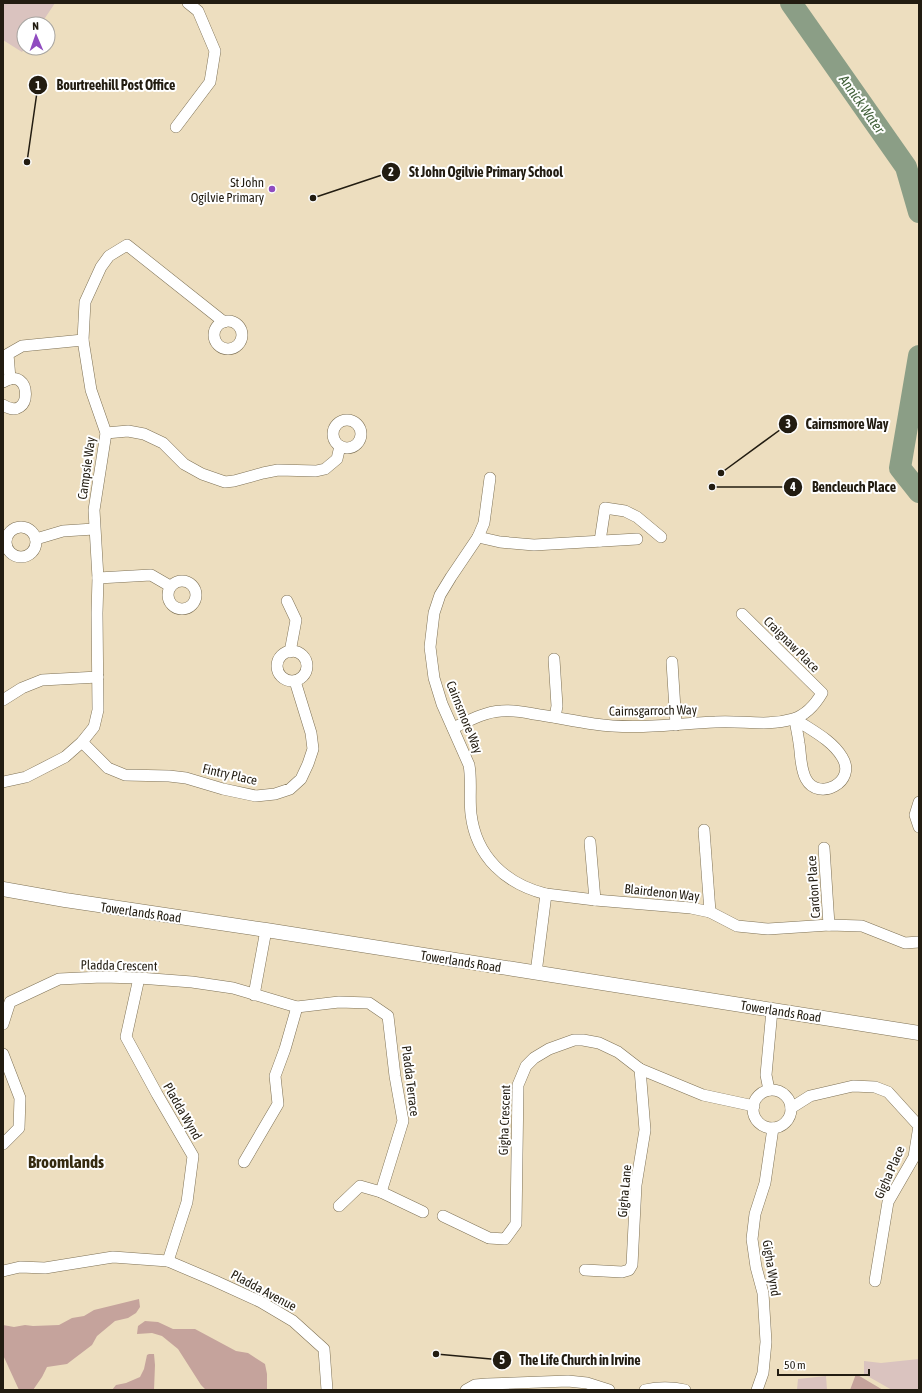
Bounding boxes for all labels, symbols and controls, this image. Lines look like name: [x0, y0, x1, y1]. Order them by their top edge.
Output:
north arrow: [16, 16, 56, 56]
text: N: [32, 20, 39, 32]
water label: Annick Water: [836, 71, 888, 137]
callout: Bourtreehill Post Office: [28, 72, 183, 98]
text: Bourtreehill Post Office: [57, 77, 175, 93]
text: 1: [35, 79, 41, 93]
callout: St John Ogilvie Primary School: [381, 159, 571, 185]
text: St John Ogilvie Primary School: [409, 164, 563, 180]
text: 2: [388, 165, 394, 179]
place label: St John Ogilvie Primary: [191, 175, 265, 205]
marker: St John Ogilvie Primary: [267, 184, 277, 194]
callout: Cairnsmore Way: [778, 411, 897, 437]
text: Cairnsmore Way: [806, 416, 889, 432]
text: 3: [785, 417, 791, 431]
street label: Campsie Way: [75, 435, 98, 500]
callout: Bencleuch Place: [783, 474, 904, 500]
text: Bencleuch Place: [812, 479, 896, 495]
text: 4: [789, 480, 796, 494]
street label: Craignaw Place: [761, 613, 823, 675]
street label: Cairnsmore Way: [443, 679, 486, 756]
street label: Cairnsgarroch Way: [609, 702, 698, 719]
street label: Fintry Place: [201, 761, 259, 788]
street label: Cardon Place: [804, 855, 823, 919]
street label: Blairdenon Way: [624, 881, 701, 904]
street label: Towerlands Road: [100, 899, 182, 926]
street label: Towerlands Road: [420, 948, 502, 975]
street label: Pladda Crescent: [80, 957, 158, 974]
street label: Towerlands Road: [740, 998, 822, 1025]
street label: Pladda Terrace: [399, 1045, 422, 1117]
street label: Pladda Wynd: [160, 1080, 205, 1142]
street label: Gigha Crescent: [496, 1084, 513, 1156]
street label: Gigha Place: [871, 1143, 908, 1201]
district label: Broomlands: [28, 1152, 104, 1172]
street label: Gigha Lane: [615, 1164, 634, 1218]
street label: Gigha Wynd: [760, 1239, 783, 1297]
street label: Pladda Avenue: [228, 1267, 299, 1314]
callout: The Life Church in Irvine: [492, 1347, 649, 1373]
scale bar: [778, 1351, 869, 1377]
text: The Life Church in Irvine: [519, 1352, 641, 1368]
text: 5: [499, 1353, 505, 1367]
text: 50 m: [784, 1358, 806, 1372]

